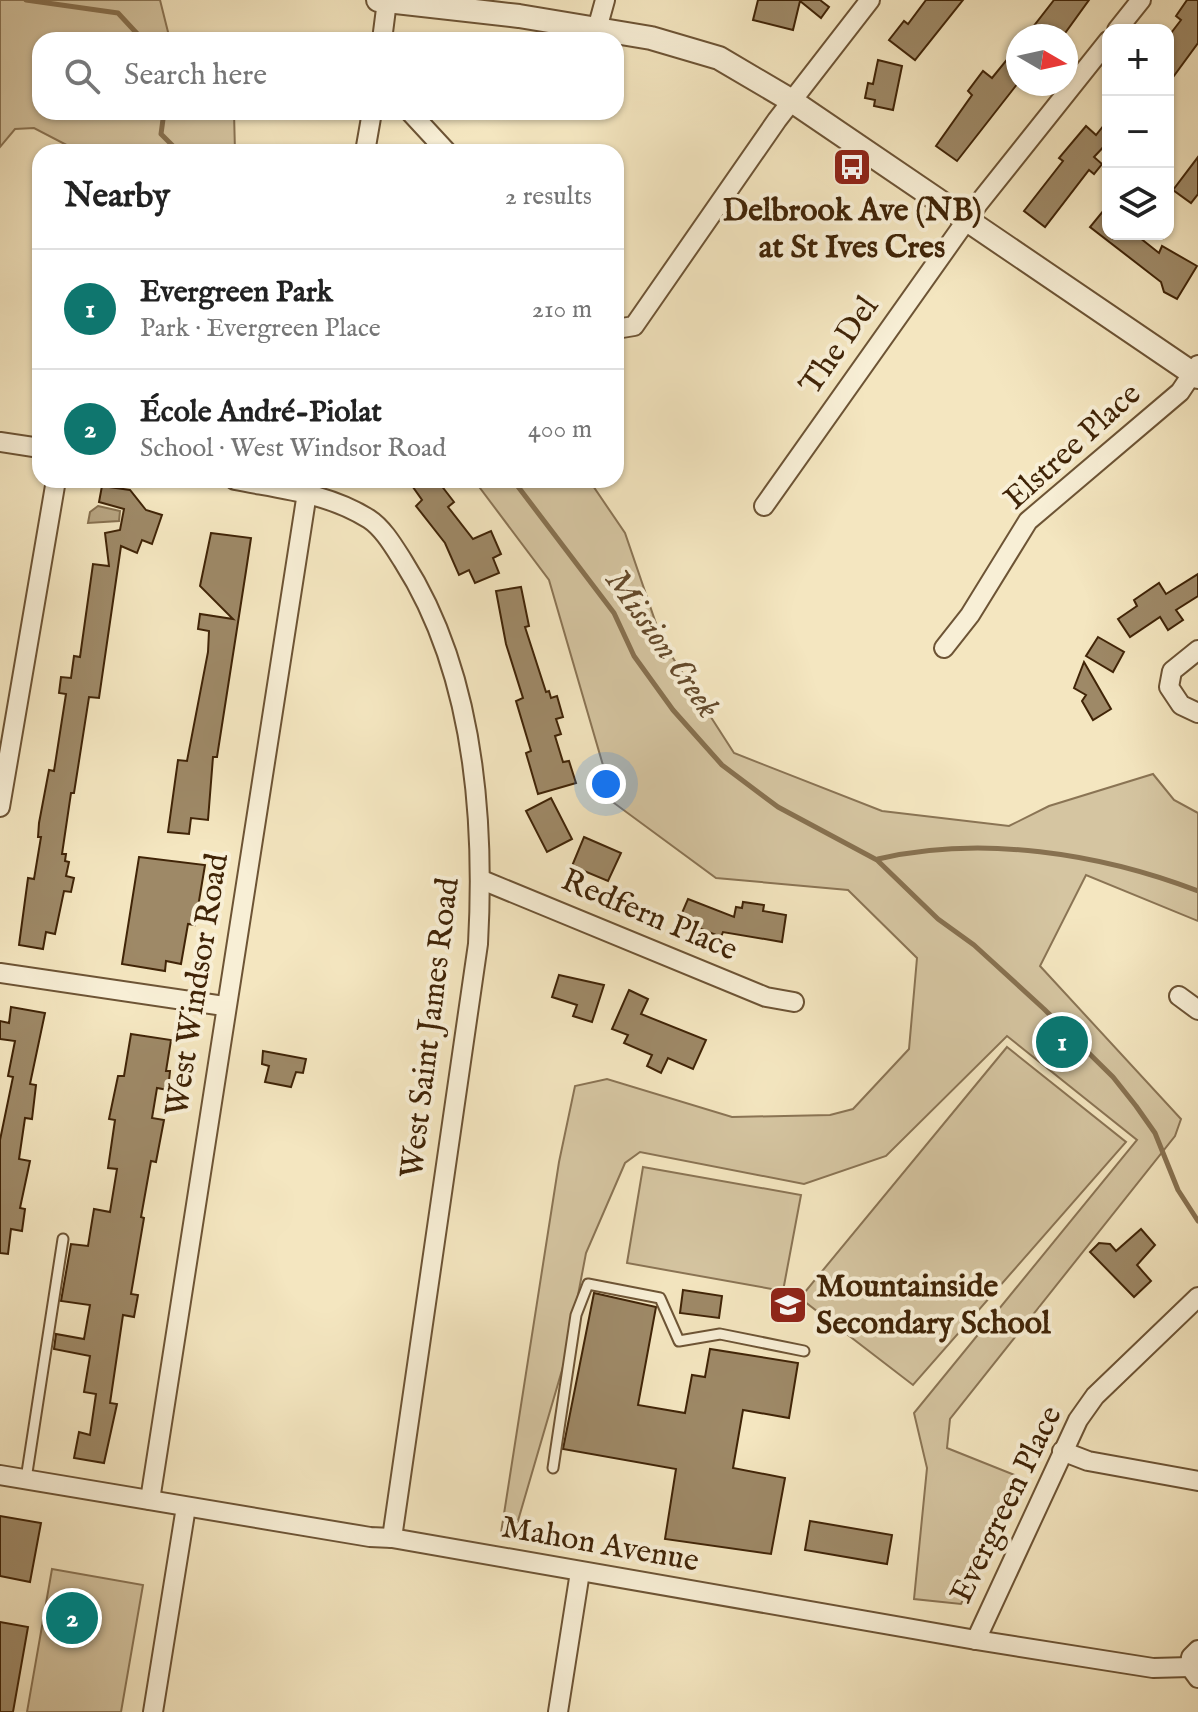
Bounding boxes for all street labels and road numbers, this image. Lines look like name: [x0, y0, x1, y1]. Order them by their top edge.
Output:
street label: The Del: [791, 289, 889, 403]
street label: Elstree Place: [996, 375, 1150, 519]
street label: West Windsor Road: [157, 850, 239, 1119]
street label: Redfern Place: [555, 861, 743, 971]
street label: West Saint James Road: [392, 874, 470, 1181]
street label: Evergreen Place: [942, 1400, 1072, 1610]
street label: Mahon Avenue: [498, 1507, 702, 1583]

